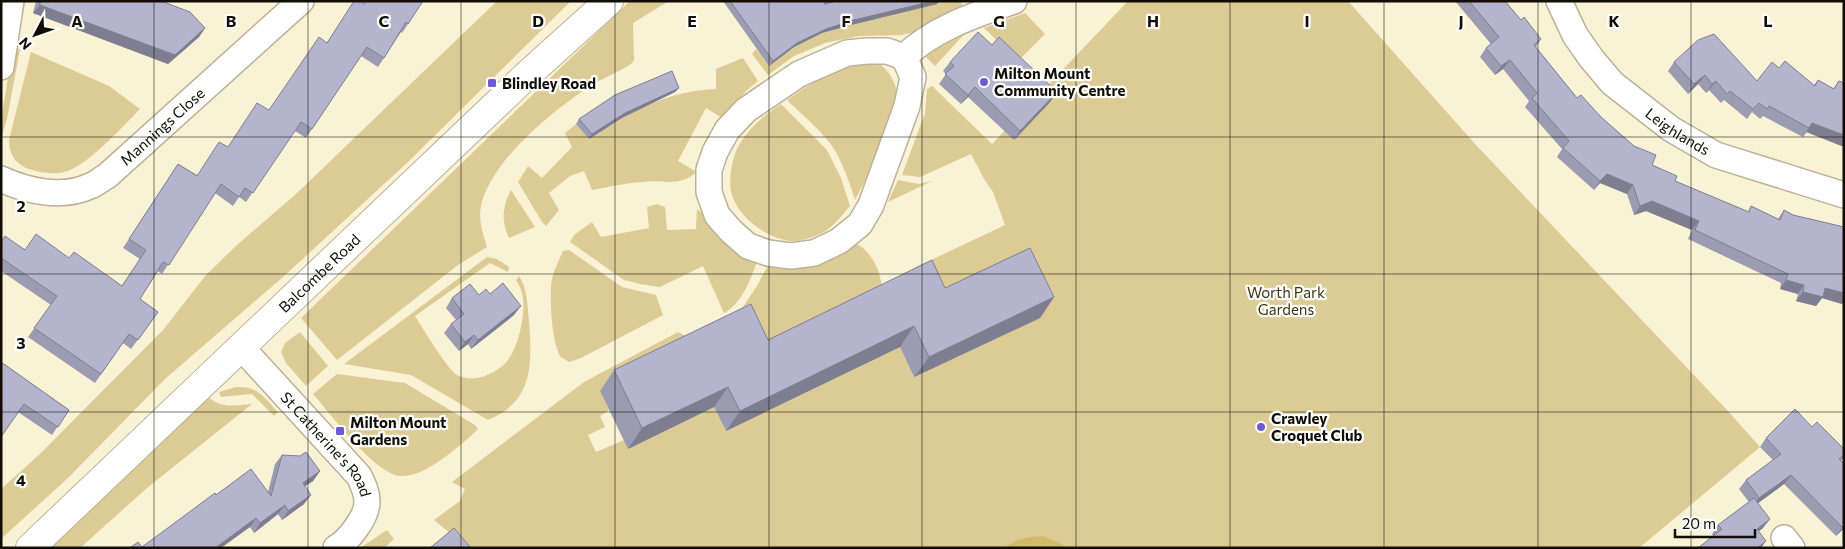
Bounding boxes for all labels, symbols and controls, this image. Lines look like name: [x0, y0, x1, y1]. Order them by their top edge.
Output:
north arrow: [10, 10, 60, 60]
text: A: [71, 11, 83, 30]
text: B: [226, 11, 237, 30]
text: C: [379, 11, 390, 30]
text: D: [532, 11, 544, 30]
text: E: [687, 11, 697, 30]
text: F: [841, 11, 851, 30]
text: G: [993, 11, 1005, 30]
text: H: [1147, 11, 1159, 30]
text: I: [1304, 11, 1310, 30]
text: J: [1458, 11, 1464, 30]
text: K: [1608, 11, 1620, 30]
text: L: [1763, 11, 1773, 30]
text: N: [15, 34, 35, 53]
place label: Milton Mount Community Centre: [994, 64, 1125, 99]
place label: Blindley Road: [502, 74, 596, 92]
marker: Milton Mount Community Centre: [978, 76, 990, 88]
marker: Blindley Road: [486, 77, 498, 89]
street label: Mannings Close: [116, 84, 208, 169]
street label: Leighlands: [1642, 104, 1713, 159]
text: 2: [16, 196, 26, 215]
street label: Balcombe Road: [275, 230, 363, 316]
park label: Worth Park Gardens: [1247, 283, 1325, 318]
text: 3: [16, 333, 26, 352]
street label: St Catherine's Road: [277, 388, 375, 498]
place label: Crawley Croquet Club: [1271, 409, 1363, 444]
place label: Milton Mount Gardens: [350, 413, 446, 448]
marker: Crawley Croquet Club: [1255, 421, 1267, 433]
marker: Milton Mount Gardens: [334, 425, 346, 437]
text: 4: [16, 470, 26, 489]
scale bar: [1675, 506, 1755, 538]
text: 20 m: [1682, 514, 1716, 532]

